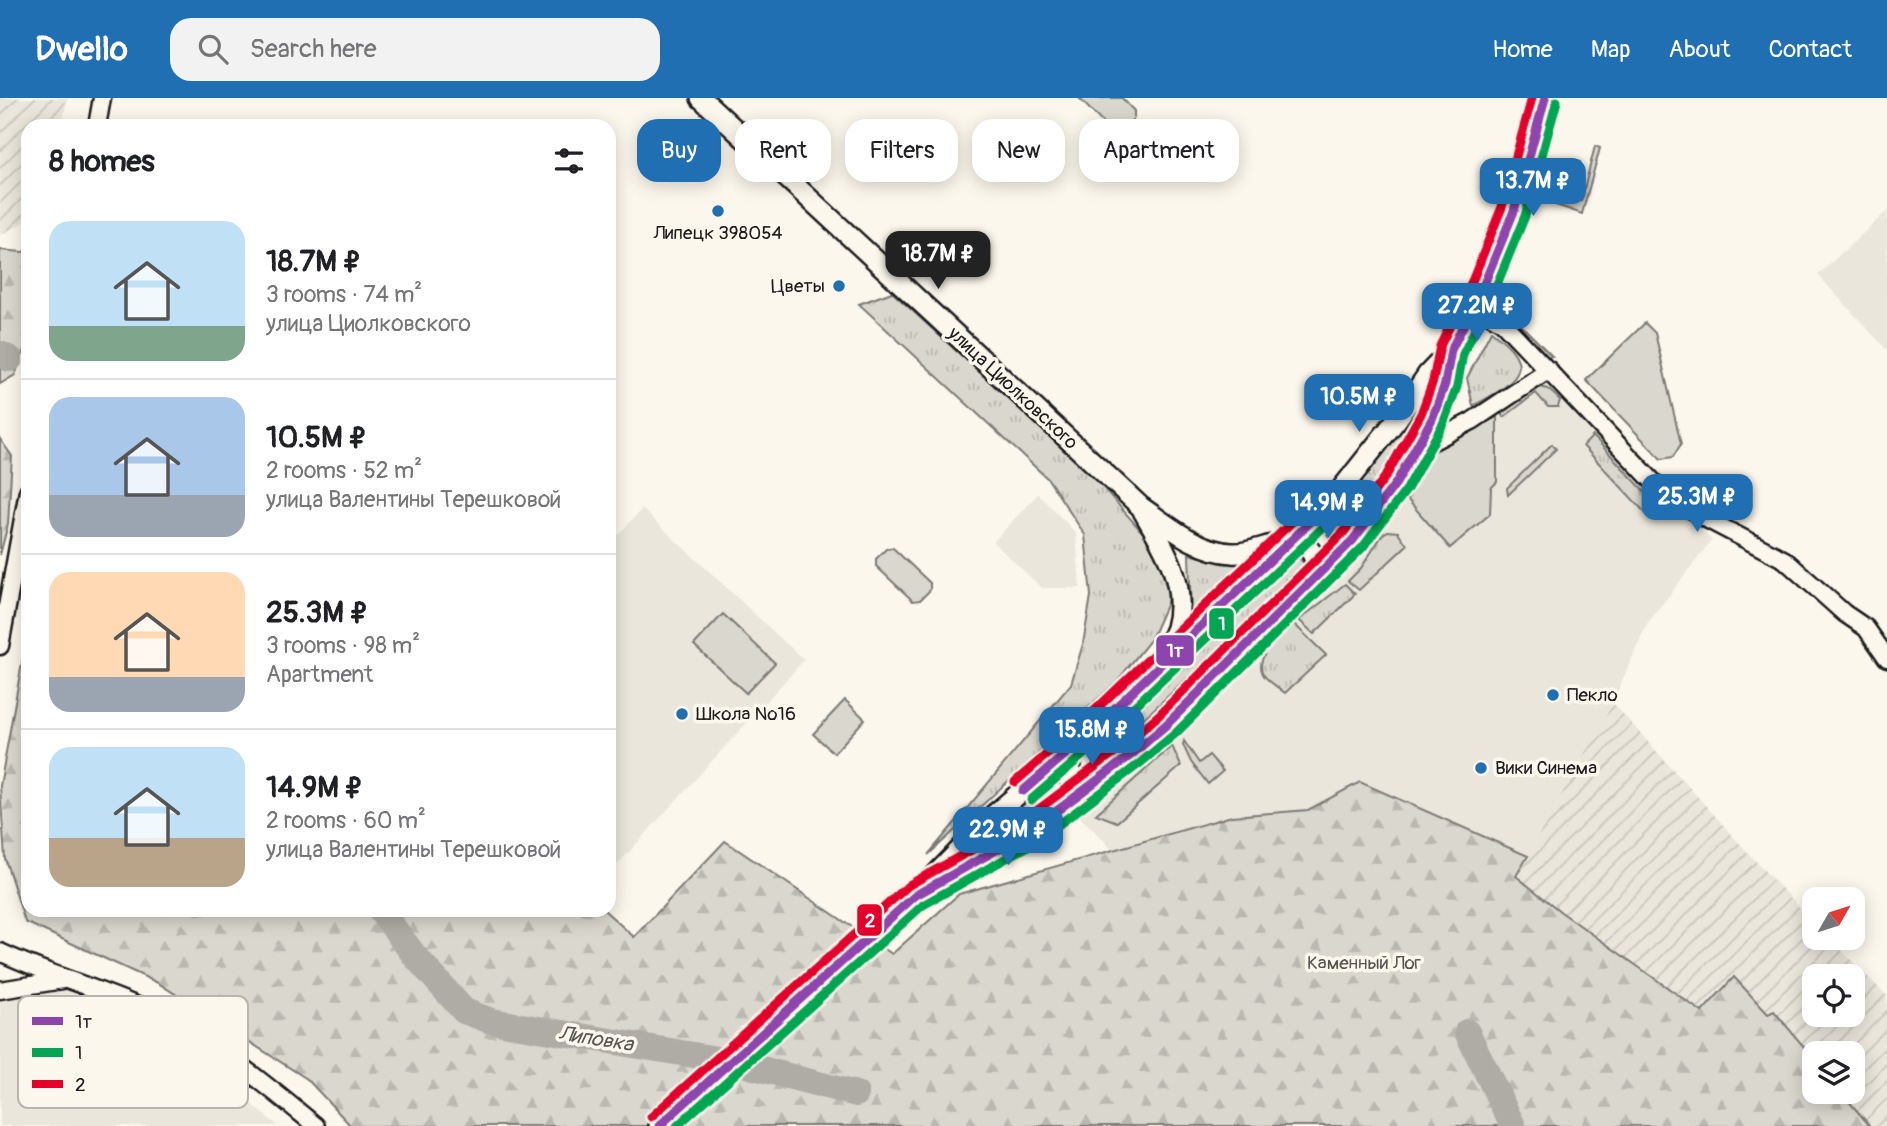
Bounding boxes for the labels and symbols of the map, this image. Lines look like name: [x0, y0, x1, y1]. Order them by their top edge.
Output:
pin: 13.7M ₽: [1468, 158, 1598, 218]
marker: Липецк 398054: [710, 203, 726, 219]
place label: Липецк 398054: [653, 221, 783, 245]
pin: 18.7M ₽: [873, 232, 1003, 291]
place label: Цветы: [771, 274, 825, 298]
marker: Цветы: [831, 278, 847, 294]
pin: 27.2M ₽: [1412, 284, 1542, 343]
street label: улица Циолковского: [942, 321, 1083, 455]
pin: 10.5M ₽: [1294, 374, 1424, 434]
pin: 25.3M ₽: [1632, 474, 1762, 534]
pin: 14.9M ₽: [1263, 480, 1393, 540]
line badge: 1: [1208, 607, 1235, 640]
text: 1: [1218, 612, 1226, 636]
line badge: 1т: [1155, 634, 1195, 667]
text: 1т: [1167, 639, 1184, 663]
place label: Пекло: [1567, 683, 1618, 707]
marker: Пекло: [1545, 687, 1561, 703]
place label: Школа №16: [696, 702, 796, 726]
marker: Школа №16: [674, 706, 690, 722]
pin: 15.8M ₽: [1027, 708, 1157, 767]
place label: Вики Синема: [1495, 756, 1597, 780]
marker: Вики Синема: [1473, 760, 1489, 776]
pin: 22.9M ₽: [943, 808, 1073, 867]
north arrow: [1802, 887, 1866, 950]
line badge: 2: [856, 903, 883, 937]
text: 2: [865, 909, 876, 933]
park label: Каменный Лог: [1307, 951, 1422, 975]
legend: [18, 996, 248, 1108]
text: 1т: [75, 1010, 92, 1034]
water label: Липовка: [557, 1020, 636, 1058]
text: 1: [75, 1041, 82, 1065]
text: 2: [75, 1073, 86, 1097]

